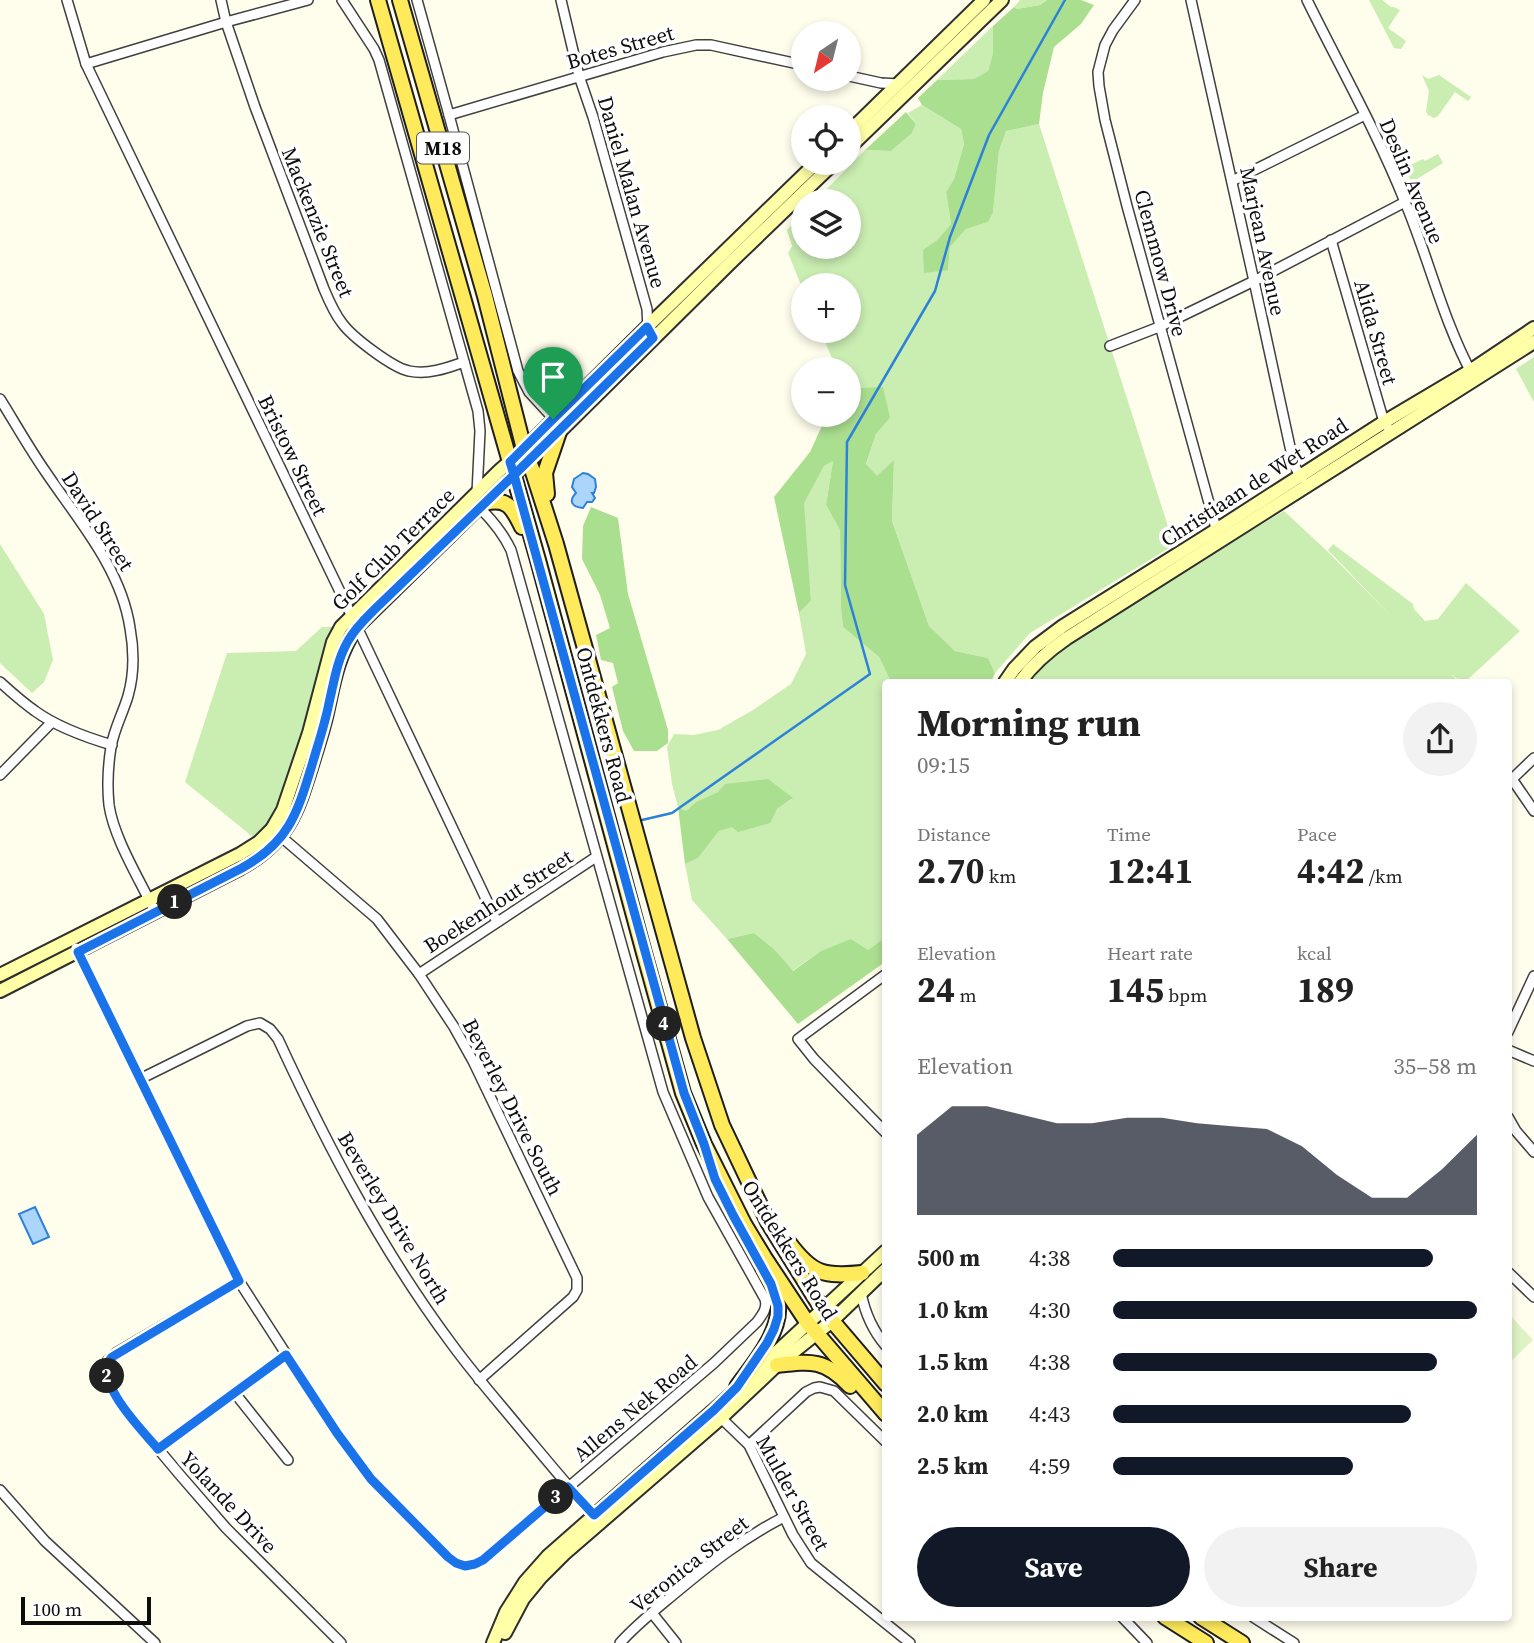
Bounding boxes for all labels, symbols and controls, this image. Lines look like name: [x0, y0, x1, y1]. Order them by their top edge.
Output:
street label: Botes Street: [563, 18, 677, 76]
north arrow: [791, 21, 861, 91]
map controls: [791, 21, 861, 427]
street label: Daniel Malan Avenue: [591, 93, 673, 291]
button: locate: [791, 105, 861, 175]
street label: Deslin Avenue: [1373, 114, 1451, 248]
road number: M18: [417, 132, 469, 164]
street label: Mackenzie Street: [275, 143, 361, 302]
street label: Marjean Avenue: [1233, 164, 1293, 318]
street label: Clemmow Drive: [1127, 186, 1195, 340]
button: layers: [791, 189, 861, 259]
button: +: [791, 273, 861, 343]
street label: Alida Street: [1347, 276, 1405, 388]
pin: [523, 347, 583, 419]
button: −: [791, 357, 861, 427]
icon: arrive: [534, 358, 572, 396]
street label: Bristow Street: [251, 390, 335, 520]
street label: Christiaan de Wet Road: [1155, 411, 1353, 553]
street label: David Street: [55, 466, 141, 576]
street label: Golf Club Terrace: [325, 481, 461, 617]
street label: Ontdekkers Road: [569, 644, 639, 806]
text: Morning run: [917, 697, 1141, 749]
button: share: [1403, 702, 1477, 776]
text: 09:15: [917, 749, 970, 781]
text: Distance: [917, 821, 991, 847]
text: Time: [1107, 821, 1151, 847]
text: Pace: [1297, 821, 1337, 847]
street label: Boekenhout Street: [418, 842, 578, 960]
text: 2.70: [917, 847, 984, 895]
text: 12:41: [1107, 847, 1193, 895]
text: 4:42: [1297, 847, 1364, 895]
text: km: [984, 863, 1016, 889]
text: /km: [1364, 863, 1403, 889]
pin: 1: [158, 884, 192, 920]
text: 1: [169, 888, 180, 914]
text: Elevation: [917, 940, 996, 966]
text: Heart rate: [1107, 940, 1193, 966]
text: kcal: [1297, 940, 1332, 966]
text: 24: [917, 966, 955, 1014]
text: 145: [1107, 966, 1164, 1014]
text: 189: [1297, 966, 1354, 1014]
text: m: [955, 982, 977, 1008]
text: bpm: [1164, 982, 1207, 1008]
pin: 4: [646, 1006, 682, 1042]
text: 4: [658, 1010, 669, 1036]
street label: Beverley Drive South: [456, 1014, 570, 1200]
text: Elevation: [917, 1050, 1013, 1082]
text: 35–58 m: [1393, 1050, 1477, 1082]
street label: Beverley Drive North: [331, 1126, 457, 1310]
street label: Ontdekkers Road: [735, 1174, 845, 1326]
text: 500 m: [917, 1242, 980, 1274]
text: 4:38: [1029, 1242, 1070, 1274]
text: 1.0 km: [917, 1294, 988, 1326]
text: 4:30: [1029, 1294, 1070, 1326]
text: 1.5 km: [917, 1346, 988, 1378]
text: 4:38: [1029, 1346, 1070, 1378]
street label: Allens Nek Road: [567, 1347, 703, 1468]
pin: 2: [90, 1358, 124, 1394]
text: 2: [101, 1362, 112, 1388]
text: 2.0 km: [917, 1398, 988, 1430]
text: 4:43: [1029, 1398, 1070, 1430]
street label: Mulder Street: [749, 1430, 837, 1556]
street label: Yolande Drive: [174, 1444, 284, 1560]
text: 2.5 km: [917, 1450, 988, 1482]
text: 4:59: [1029, 1450, 1070, 1482]
pin: 3: [538, 1480, 574, 1514]
text: 3: [550, 1483, 561, 1509]
street label: Veronica Street: [624, 1509, 754, 1619]
button: Save: [917, 1527, 1190, 1607]
button: Share: [1204, 1527, 1477, 1607]
scale bar: [21, 1594, 150, 1626]
text: 100 m: [32, 1596, 82, 1622]

